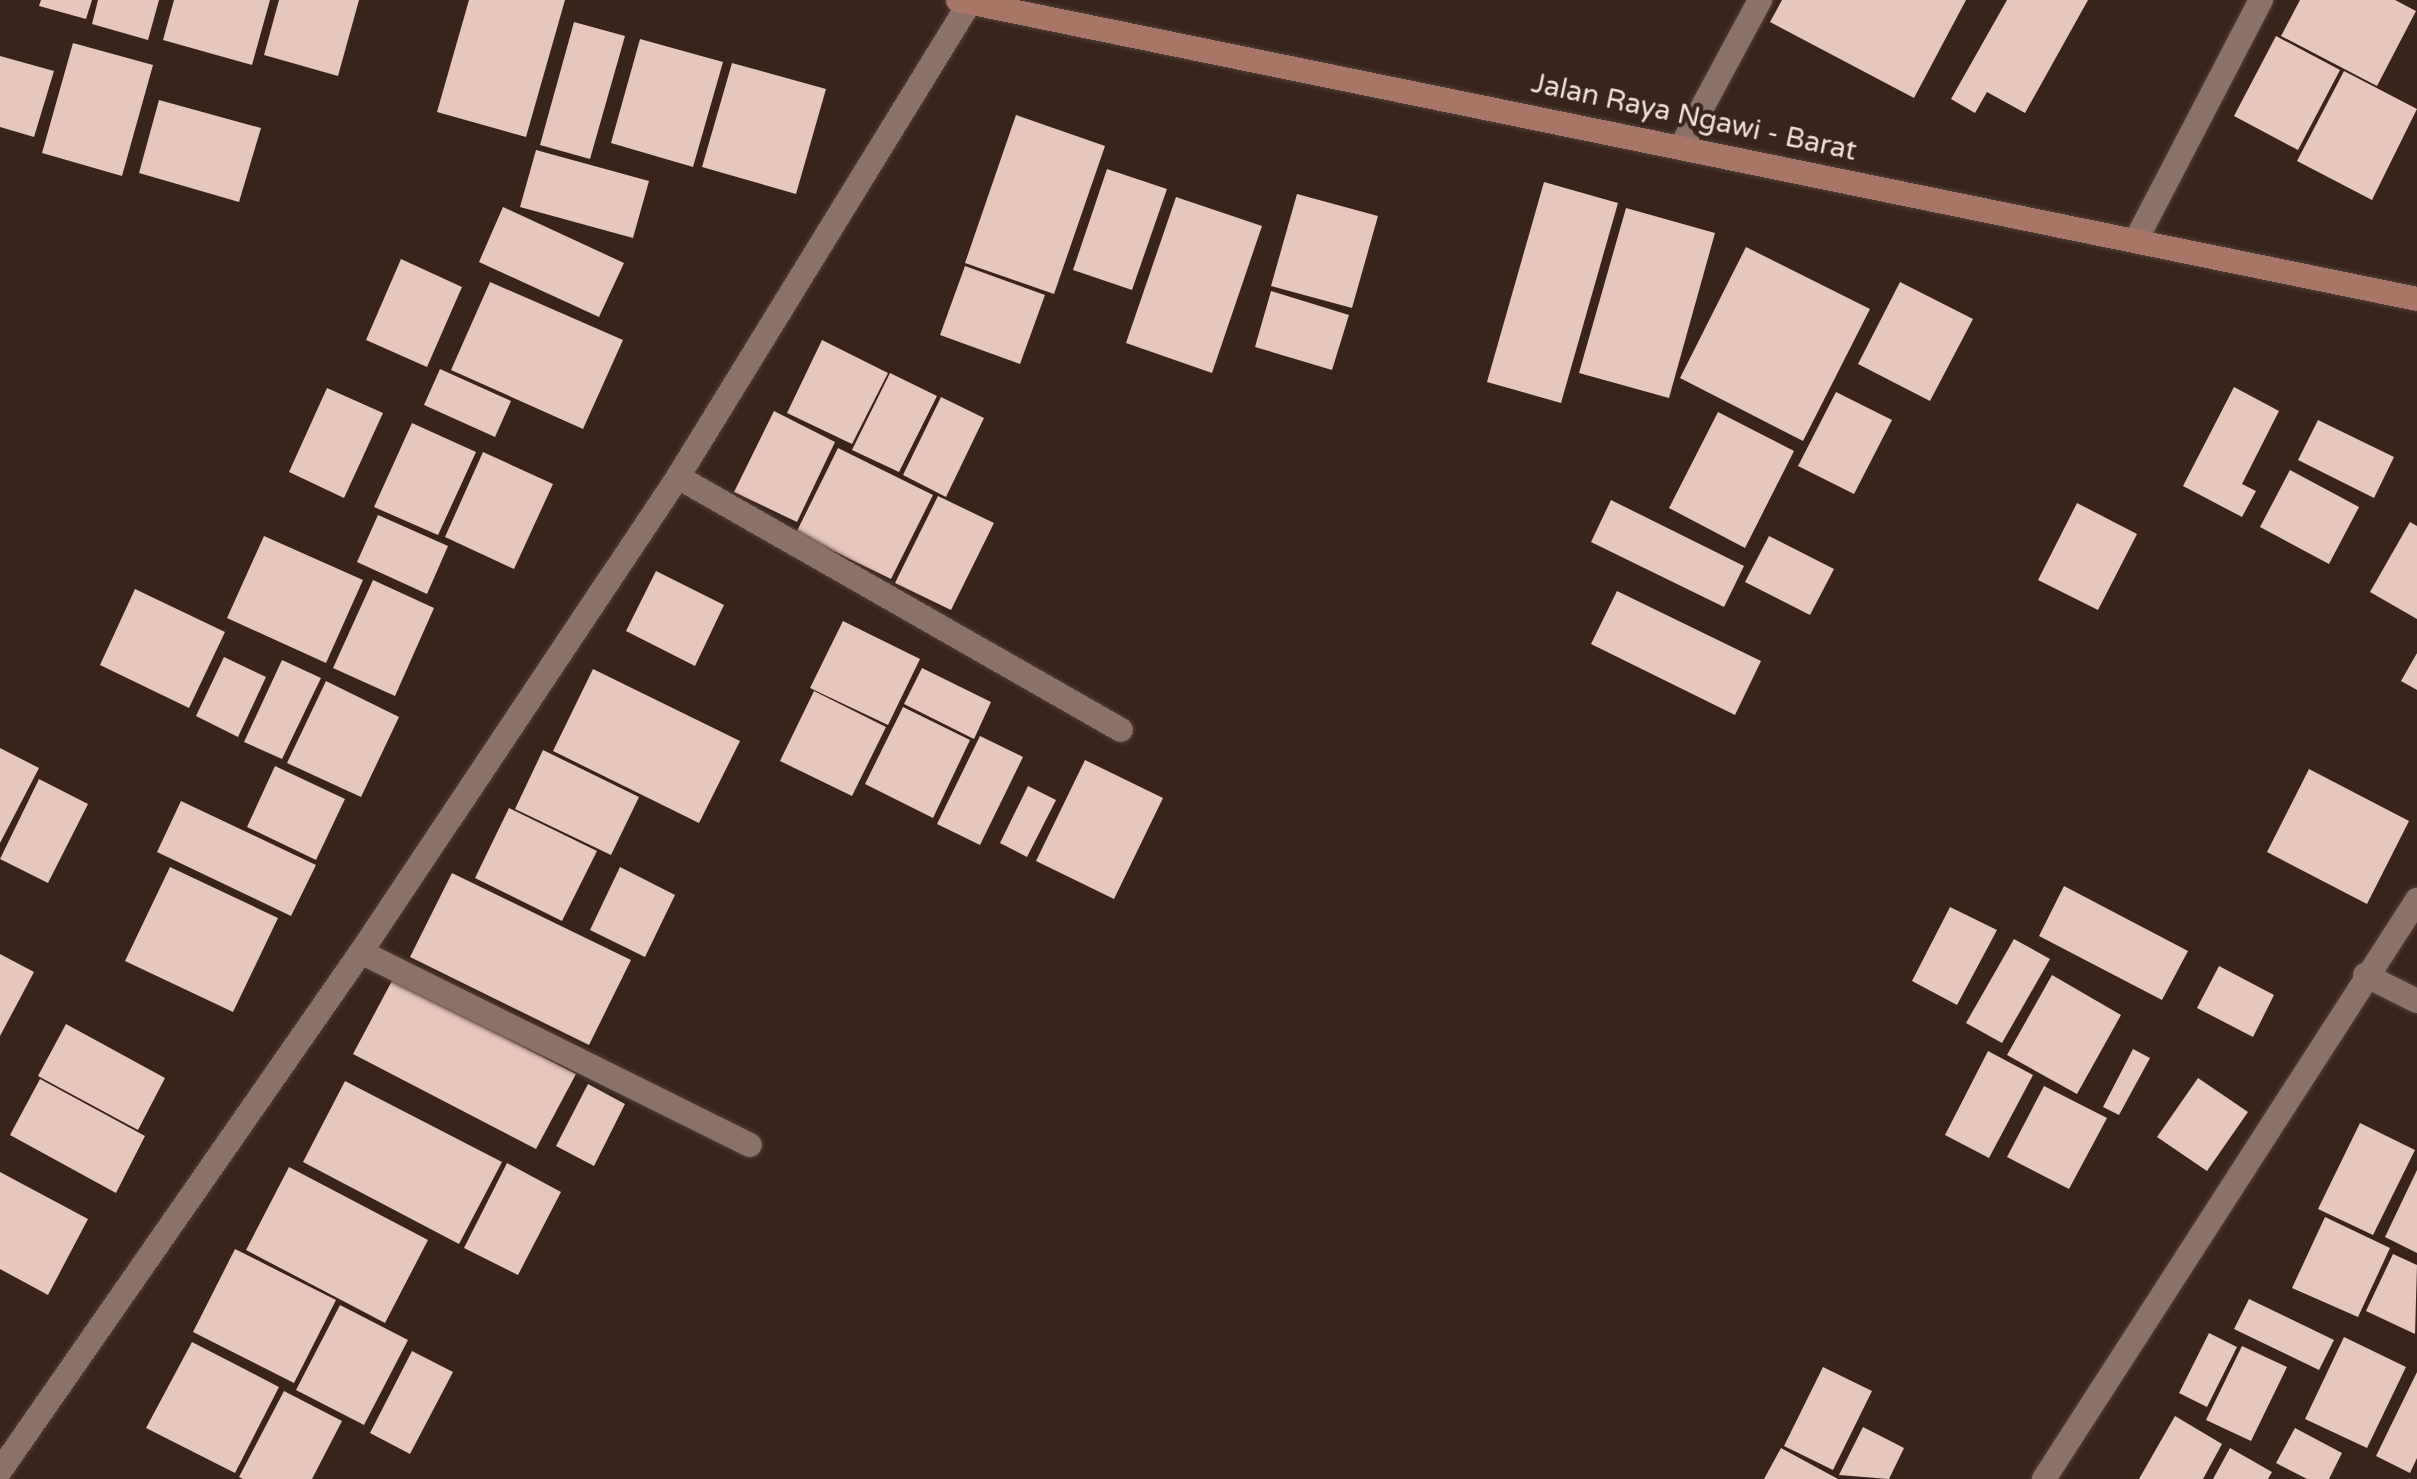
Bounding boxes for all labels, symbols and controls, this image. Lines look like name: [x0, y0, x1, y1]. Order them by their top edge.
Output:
street label: Jalan Raya Ngawi - Barat: [1528, 66, 1860, 168]

